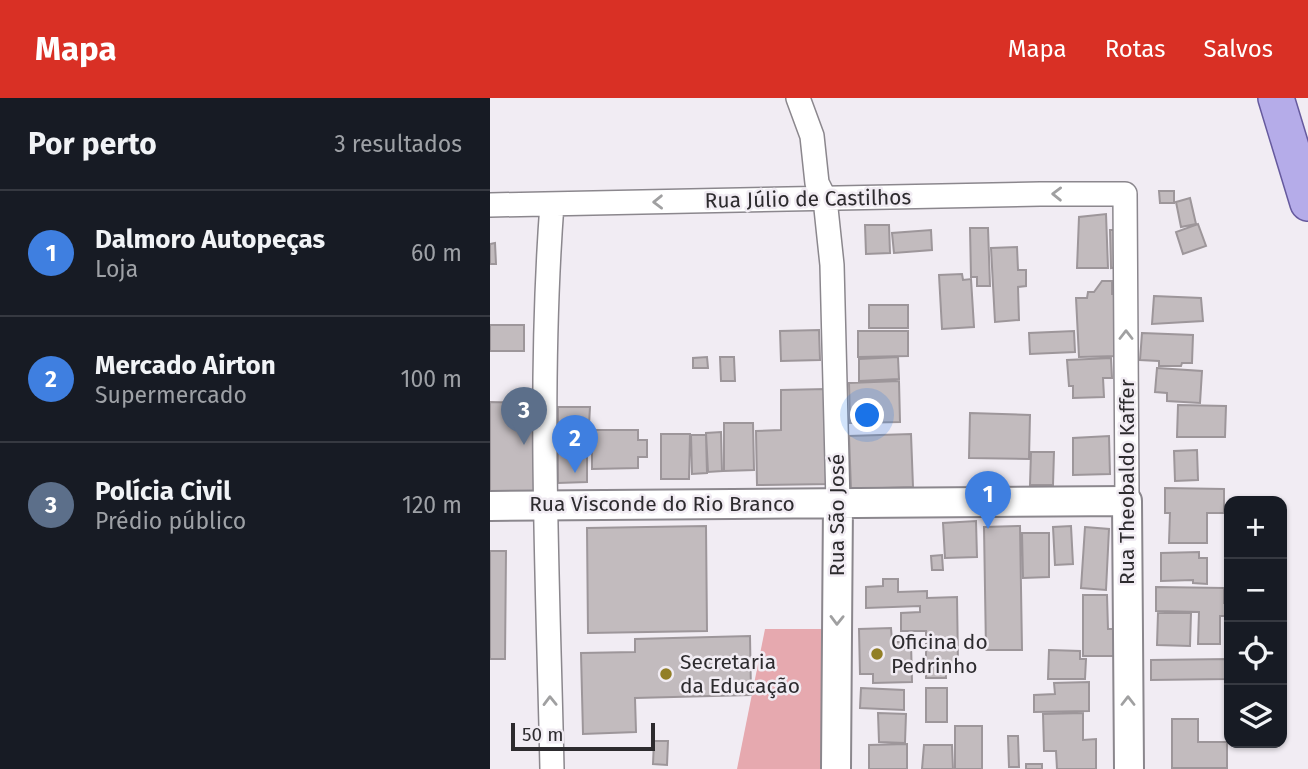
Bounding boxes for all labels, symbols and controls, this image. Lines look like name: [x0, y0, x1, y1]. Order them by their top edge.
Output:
text: Mapa: [35, 29, 116, 69]
text: Mapa: [1008, 35, 1067, 63]
text: Rotas: [1105, 35, 1165, 63]
text: Salvos: [1203, 35, 1273, 63]
text: Por perto: [28, 126, 157, 162]
text: 3 resultados: [334, 130, 462, 158]
street label: Rua Júlio de Castilhos: [704, 184, 912, 214]
one-way arrow: [1051, 186, 1062, 202]
one-way arrow: [652, 194, 663, 210]
text: Dalmoro Autopeças: [95, 224, 325, 255]
text: 1: [46, 239, 56, 267]
text: 60 m: [411, 239, 462, 267]
text: Loja: [95, 255, 138, 283]
one-way arrow: [1118, 329, 1134, 339]
text: Mercado Airton: [95, 350, 276, 381]
text: 2: [45, 365, 57, 393]
text: 100 m: [401, 365, 462, 393]
street label: Rua Theobaldo Kaffer: [1114, 379, 1140, 585]
text: Supermercado: [95, 381, 247, 409]
pin: 3: [501, 387, 547, 445]
your location: [850, 398, 884, 432]
pin: 2: [552, 415, 598, 473]
street label: Rua São José: [824, 454, 850, 576]
pin: 1: [965, 471, 1011, 529]
text: Polícia Civil: [95, 476, 231, 507]
text: 3: [45, 491, 57, 519]
text: 120 m: [402, 491, 462, 519]
street label: Rua Visconde do Rio Branco: [529, 491, 795, 517]
map controls: [1224, 496, 1287, 748]
button: +: [1224, 496, 1287, 559]
text: Prédio público: [95, 507, 246, 535]
button: −: [1224, 559, 1287, 622]
one-way arrow: [829, 615, 845, 626]
button: locate: [1224, 622, 1287, 685]
place label: Oficina do Pedrinho: [891, 629, 988, 679]
marker: Oficina do Pedrinho: [869, 646, 885, 662]
place label: Secretaria da Educação: [680, 649, 800, 699]
marker: Secretaria da Educação: [658, 666, 674, 682]
button: layers: [1224, 685, 1287, 748]
one-way arrow: [543, 695, 558, 706]
one-way arrow: [1120, 695, 1136, 706]
scale bar: [511, 720, 654, 752]
text: 50 m: [522, 723, 563, 746]

